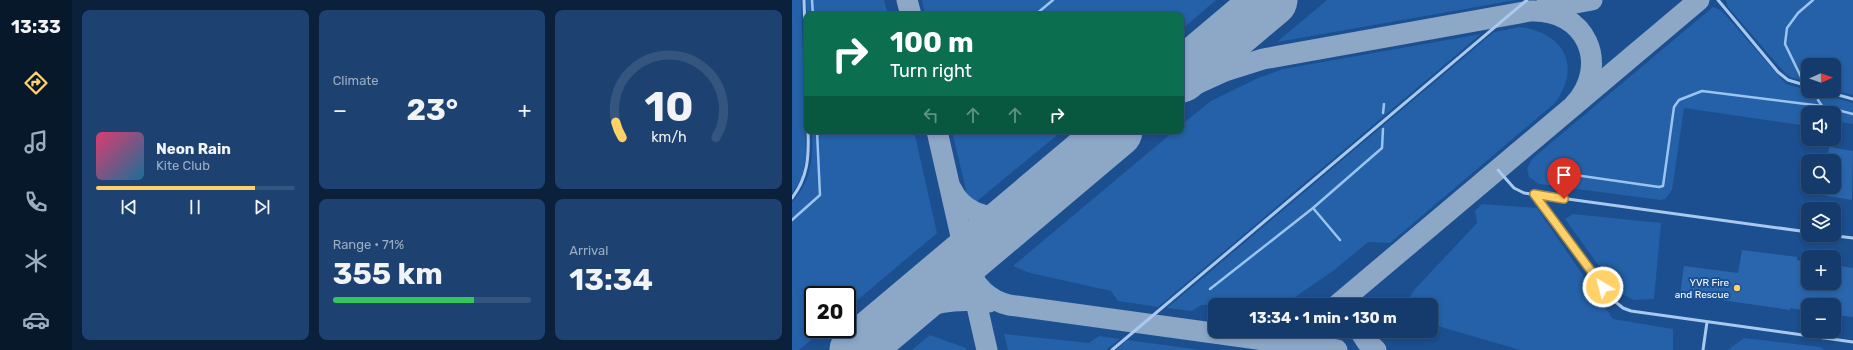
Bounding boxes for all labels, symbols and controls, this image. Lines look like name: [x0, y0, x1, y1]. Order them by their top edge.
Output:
text: 13:33: [11, 16, 61, 38]
text: 100 m: [890, 26, 974, 59]
icon: right: [824, 28, 876, 80]
north arrow: [1801, 58, 1841, 98]
map controls: [1801, 58, 1841, 338]
text: Turn right: [890, 60, 972, 82]
icon: directions: [22, 69, 50, 97]
text: Climate: [333, 73, 379, 88]
text: 10: [644, 81, 693, 130]
text: 23°: [406, 92, 458, 128]
text: −: [333, 97, 347, 124]
text: +: [518, 97, 531, 124]
icon: left: [920, 104, 942, 126]
icon: ahead: [962, 104, 984, 126]
icon: ahead: [1004, 104, 1026, 126]
icon: right: [1046, 104, 1068, 126]
button: sound: [1801, 106, 1841, 146]
icon: music: [22, 128, 50, 156]
text: km/h: [651, 128, 686, 145]
text: Neon Rain: [156, 140, 231, 158]
button: search: [1801, 154, 1841, 194]
text: Kite Club: [156, 158, 210, 173]
pin: [1547, 158, 1581, 199]
icon: arrive: [1553, 164, 1575, 186]
icon: phone: [22, 188, 50, 216]
icon: previous: [118, 196, 140, 218]
icon: pause: [184, 196, 206, 218]
icon: next: [251, 196, 273, 218]
button: layers: [1801, 202, 1841, 242]
text: Range · 71%: [333, 237, 404, 252]
text: Arrival: [569, 243, 608, 258]
icon: climate: [22, 247, 50, 275]
button: +: [1801, 250, 1841, 290]
text: 355 km: [333, 256, 443, 292]
text: 13:34: [569, 262, 653, 298]
position arrow: [1582, 266, 1624, 308]
place label: YVR Fire and Rescue: [1675, 277, 1729, 301]
marker: YVR Fire and Rescue: [1732, 283, 1742, 293]
speed limit sign: 20: [804, 286, 856, 338]
button: −: [1801, 298, 1841, 338]
icon: car: [22, 306, 50, 334]
text: 13:34 · 1 min · 130 m: [1249, 309, 1397, 327]

